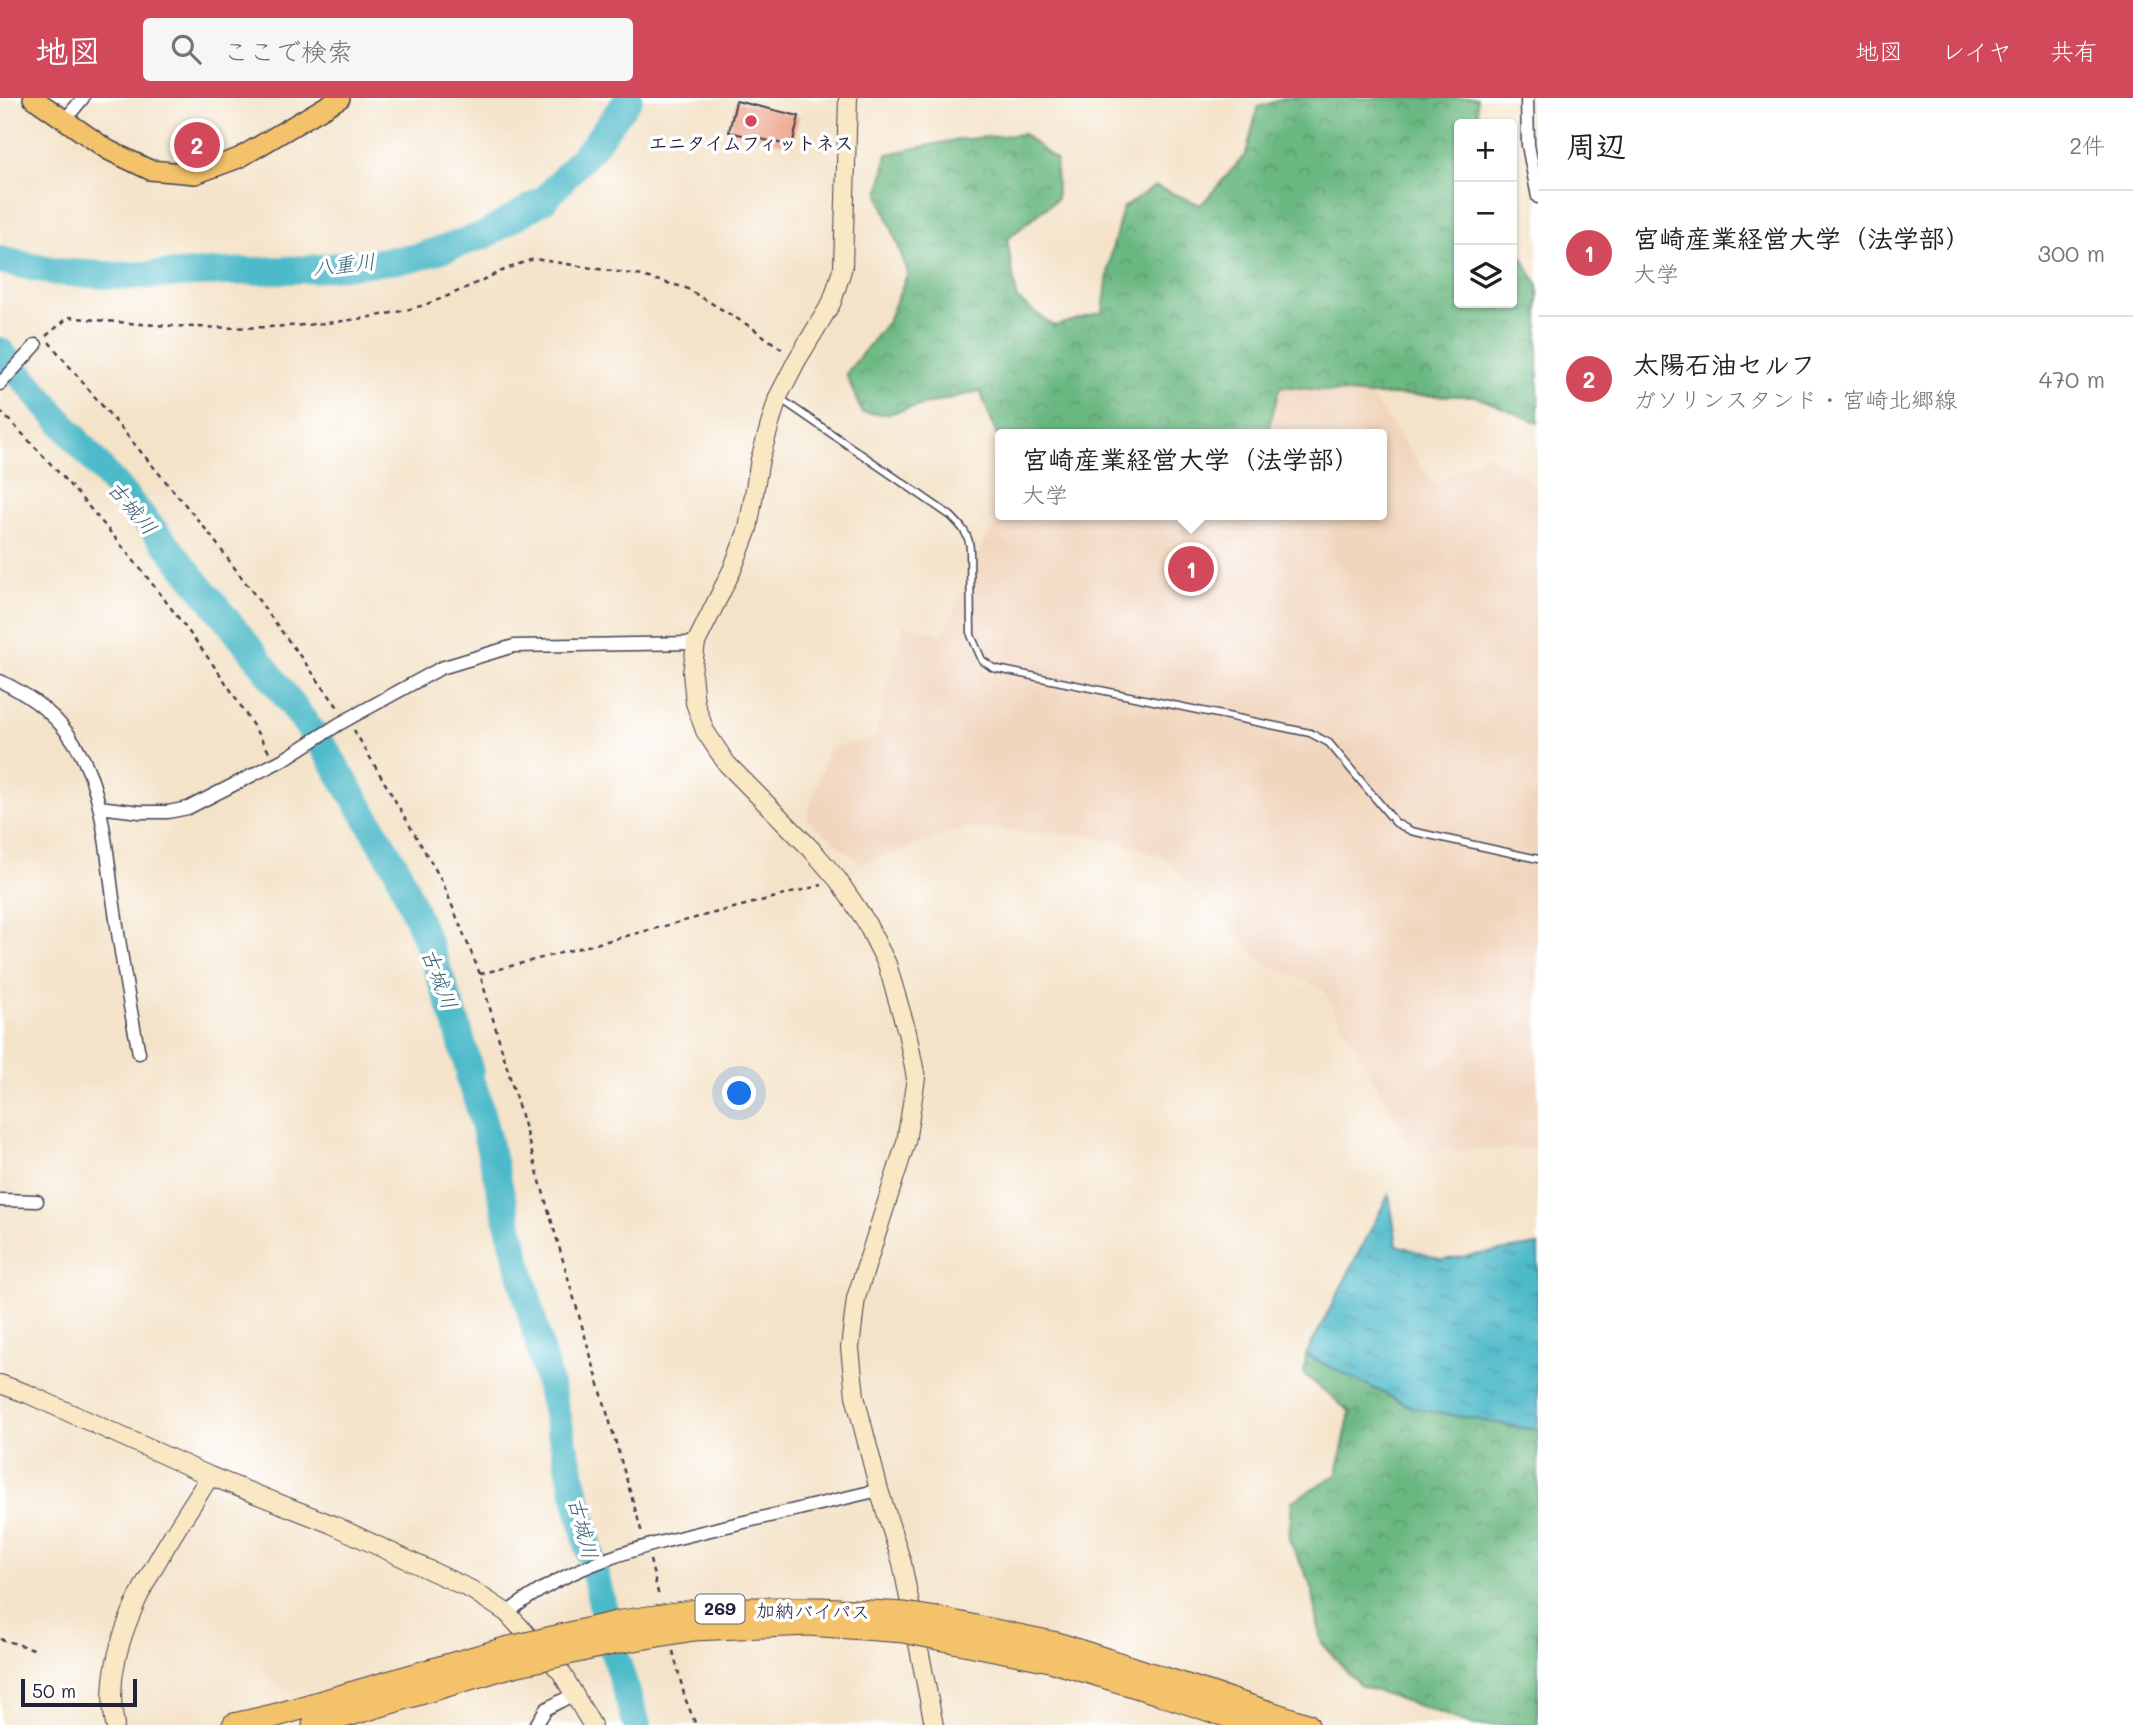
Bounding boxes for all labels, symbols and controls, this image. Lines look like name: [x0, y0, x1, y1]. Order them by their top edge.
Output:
search box: [143, 18, 633, 81]
text: 地図: [35, 28, 101, 71]
icon: search: [167, 30, 205, 68]
text: ここで検索: [223, 34, 353, 68]
text: 地図: [1855, 35, 1903, 66]
text: レイヤ: [1941, 35, 2012, 66]
text: 共有: [2050, 35, 2098, 66]
marker: エニタイムフィットネス: [743, 113, 759, 129]
pin: 2: [174, 119, 220, 171]
map controls: [1454, 119, 1517, 308]
button: +: [1454, 119, 1517, 182]
text: 周辺: [1566, 125, 1626, 165]
place label: エニタイムフィットネス: [648, 130, 854, 155]
text: 2件: [2069, 130, 2105, 160]
button: −: [1454, 182, 1517, 245]
text: 宮崎産業経営大学（法学部）: [1633, 221, 1971, 255]
text: 1: [1584, 238, 1594, 268]
text: 300 m: [2037, 238, 2105, 268]
button: layers: [1454, 245, 1517, 308]
water label: 八重川: [311, 247, 377, 280]
text: 大学: [1633, 258, 1679, 288]
text: 太陽石油セルフ: [1633, 347, 1816, 381]
text: 2: [1583, 364, 1595, 394]
text: 470 m: [2039, 364, 2105, 394]
text: ガソリンスタンド · 宮崎北郷線: [1633, 384, 1957, 414]
popup: [995, 429, 1387, 520]
text: 宮崎産業経営大学（法学部）: [1022, 442, 1360, 476]
water label: 古城川: [103, 474, 164, 540]
text: 大学: [1022, 479, 1068, 509]
pin: 1: [1168, 543, 1214, 595]
water label: 古城川: [417, 944, 464, 1013]
your location: [722, 1076, 756, 1110]
water label: 古城川: [564, 1494, 605, 1561]
road number: 269: [696, 1594, 744, 1624]
street label: 加納バイパス: [756, 1597, 870, 1624]
scale bar: [21, 1676, 136, 1708]
text: 50 m: [32, 1678, 76, 1703]

